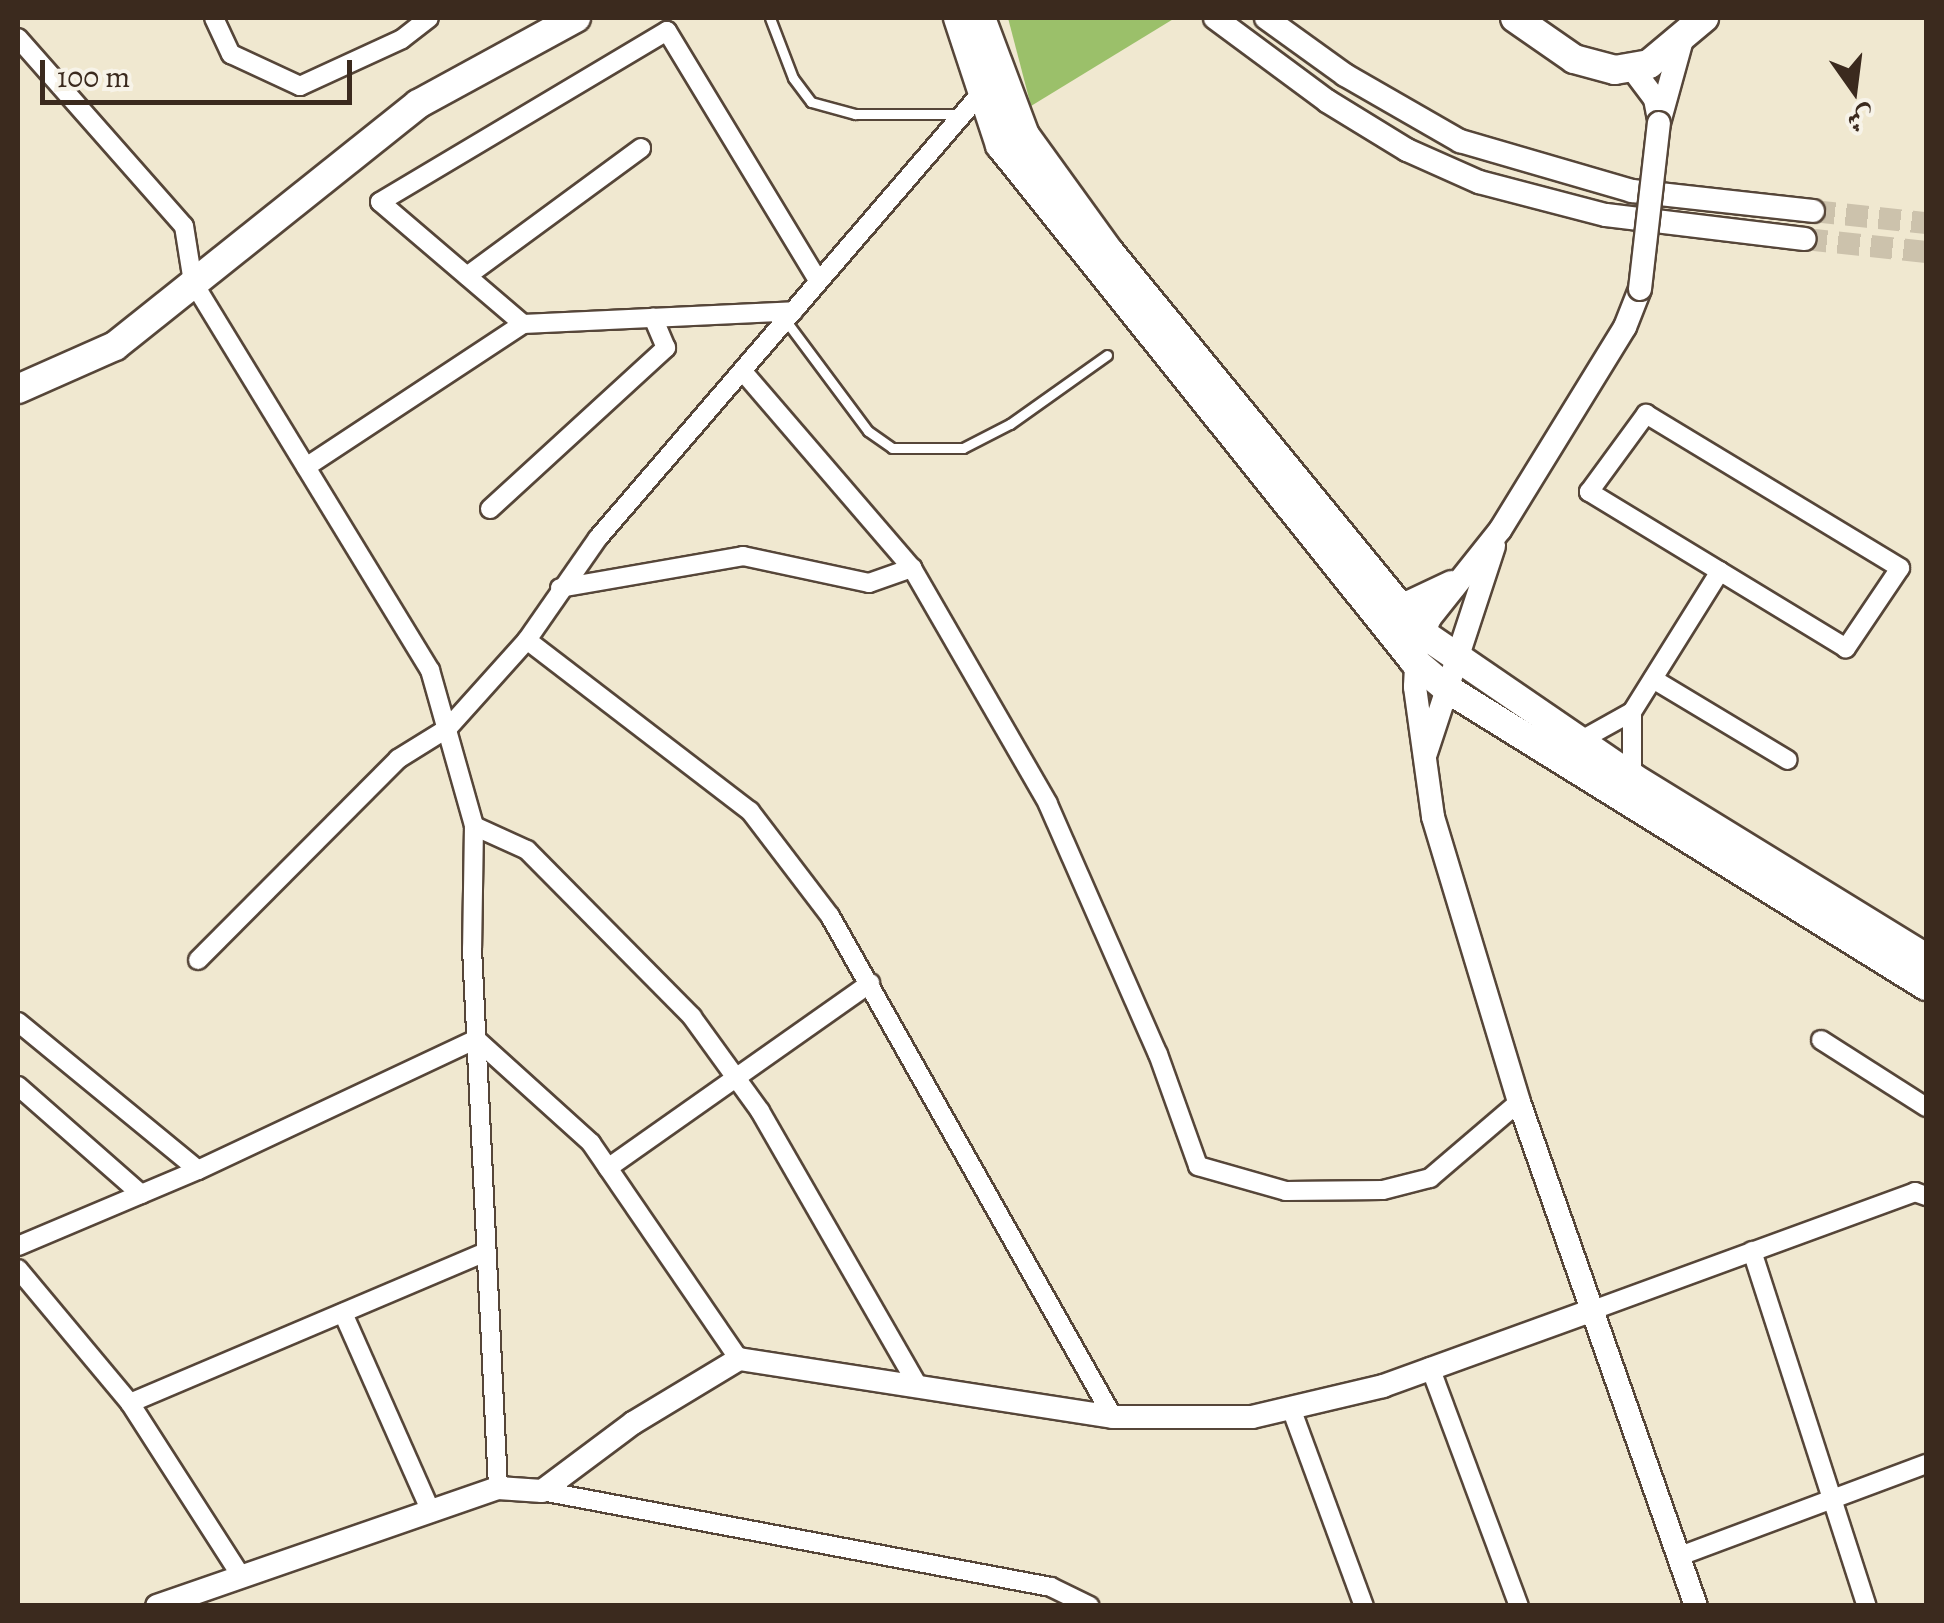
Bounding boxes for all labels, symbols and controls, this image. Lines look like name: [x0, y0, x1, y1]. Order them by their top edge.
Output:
scale bar: [45, 40, 358, 102]
north arrow: [1804, 40, 1904, 140]
text: 100 m: [57, 57, 130, 97]
text: ش: [1843, 97, 1879, 141]

